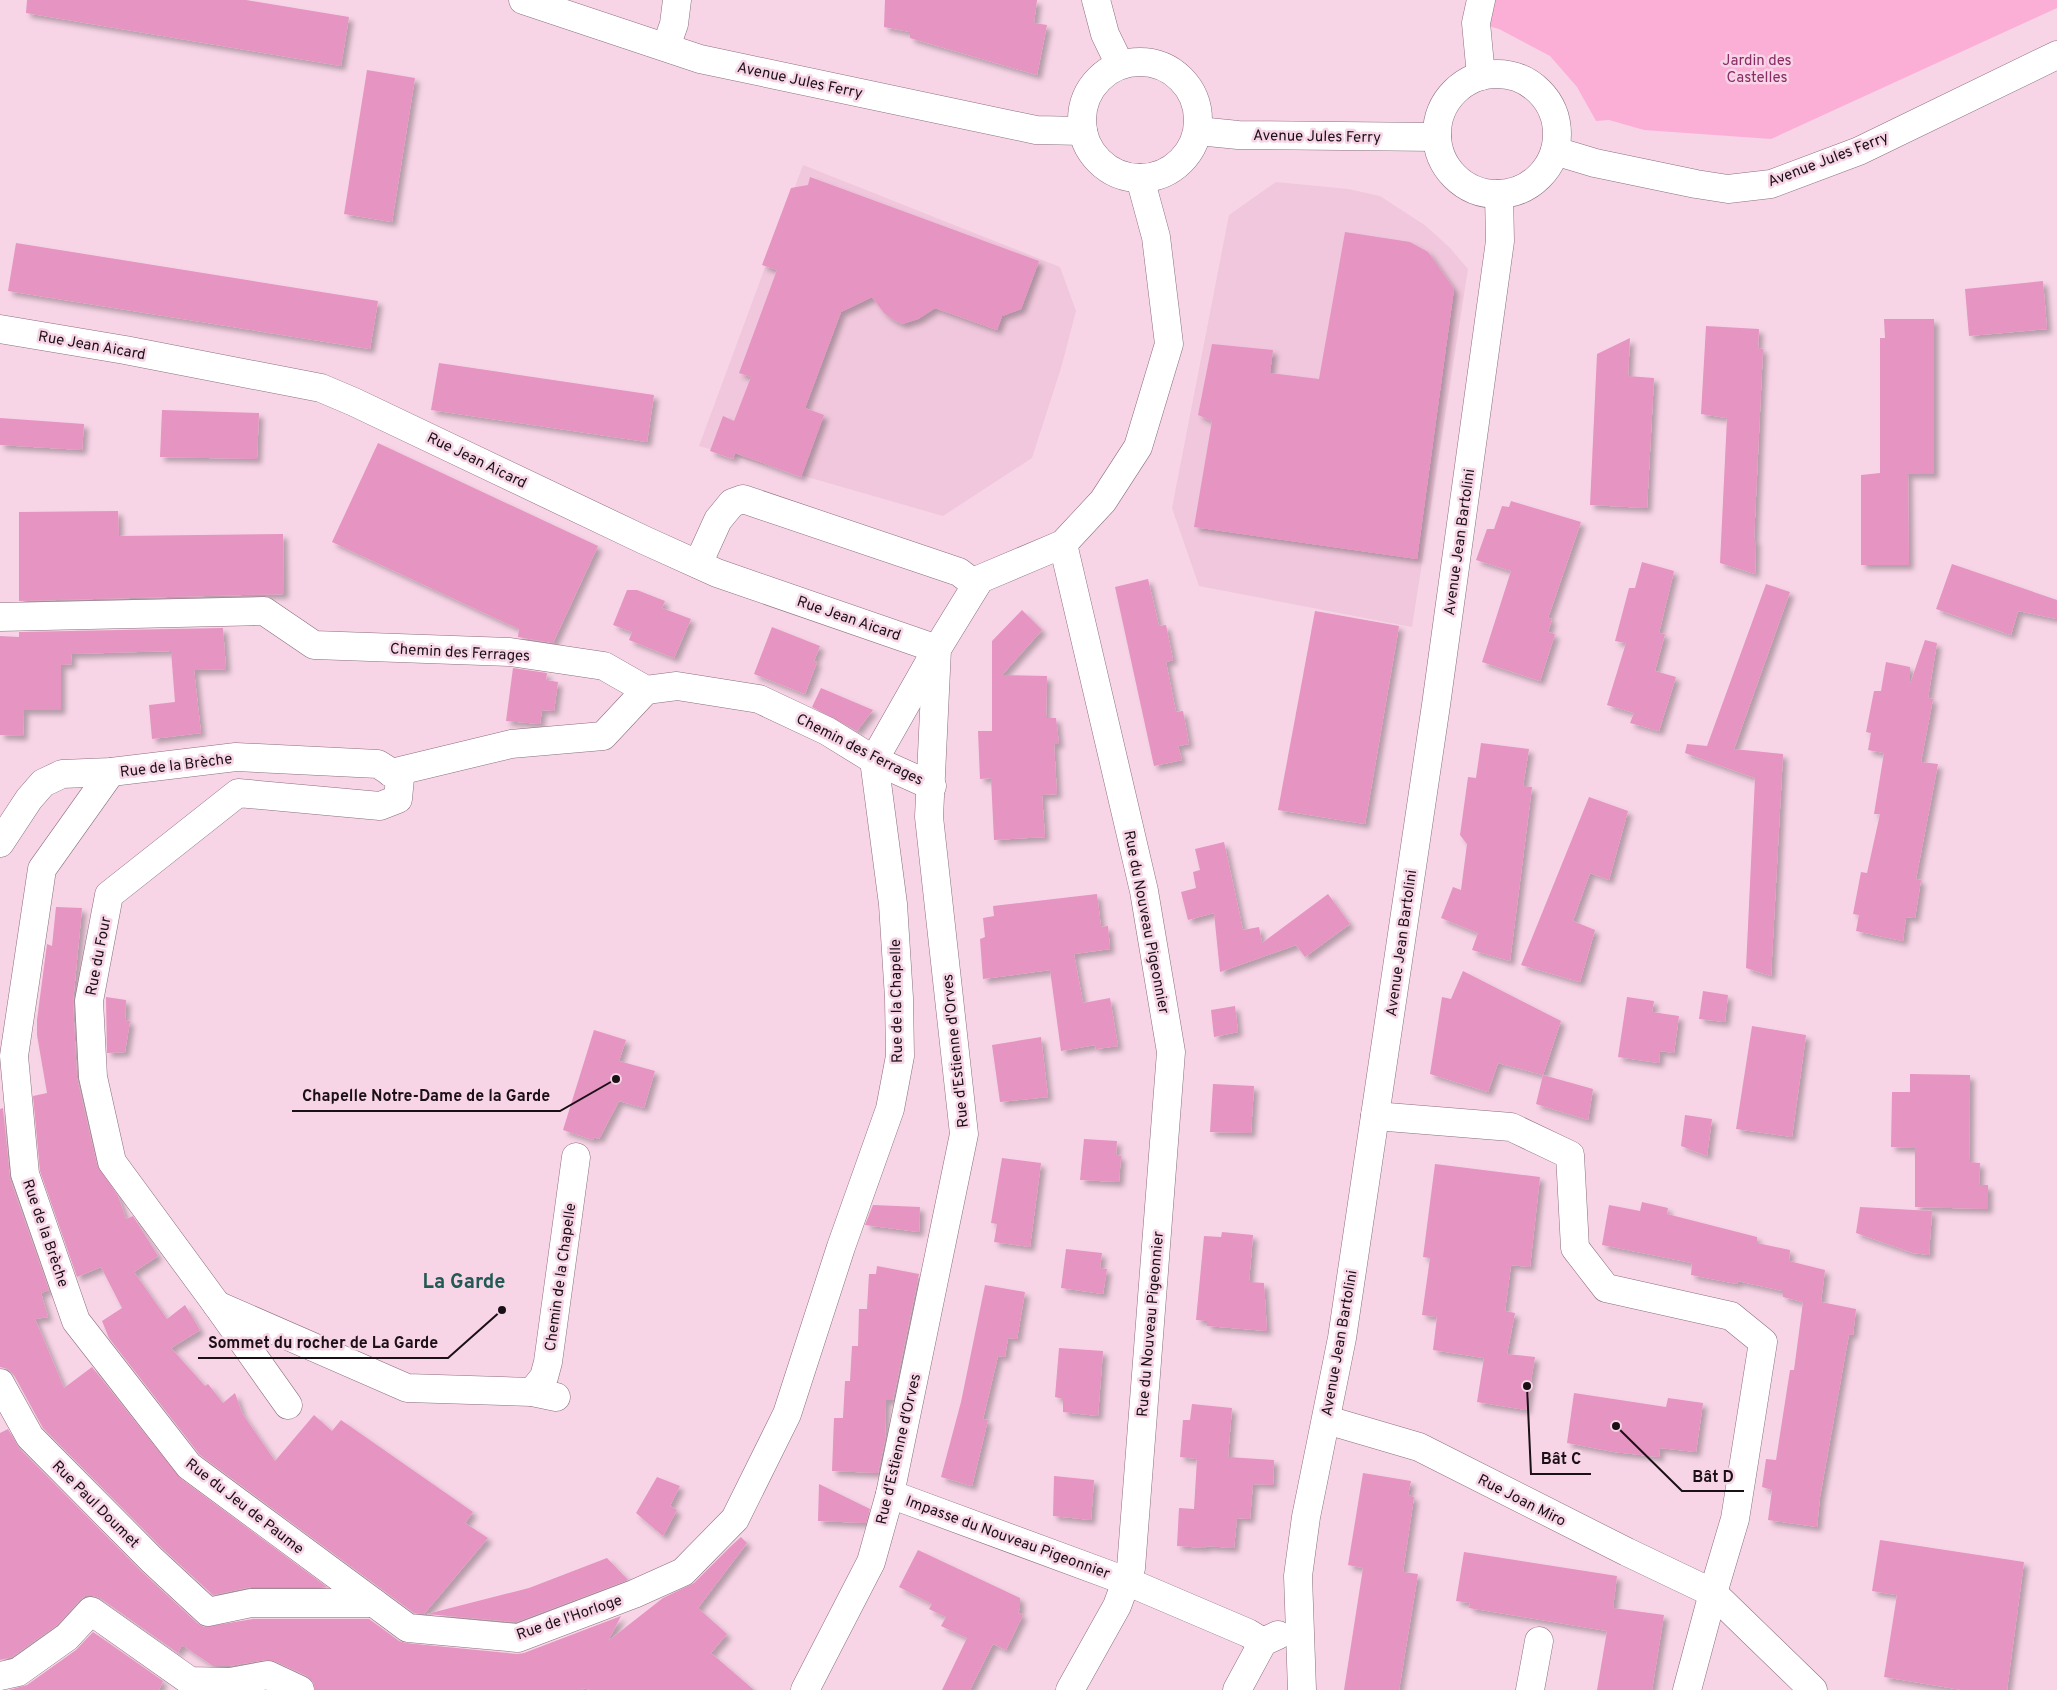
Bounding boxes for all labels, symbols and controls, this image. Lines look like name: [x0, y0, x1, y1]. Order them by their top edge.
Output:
park label: Jardin des Castelles: [1722, 52, 1792, 88]
street label: Avenue Jules Ferry: [735, 59, 864, 104]
street label: Avenue Jules Ferry: [1253, 127, 1381, 148]
street label: Avenue Jules Ferry: [1765, 129, 1892, 192]
street label: Rue Jean Aicard: [37, 328, 147, 365]
street label: Rue Jean Aicard: [423, 429, 529, 494]
street label: Avenue Jean Bartolini: [1441, 468, 1480, 617]
street label: Rue Jean Aicard: [794, 593, 903, 646]
street label: Chemin des Ferrages: [389, 640, 530, 667]
street label: Chemin des Ferrages: [793, 710, 926, 791]
street label: Rue de la Brèche: [119, 750, 233, 783]
street label: Rue du Nouveau Pigeonnier: [1118, 829, 1173, 1016]
street label: Avenue Jean Bartolini: [1383, 869, 1422, 1018]
street label: Rue du Four: [83, 915, 116, 997]
street label: Rue de la Chapelle: [887, 939, 908, 1063]
street label: Rue d'Estienne d'Orves: [939, 973, 974, 1129]
callout: Chapelle Notre-Dame de la Garde: [292, 1080, 560, 1111]
text: Chapelle Notre-Dame de la Garde: [302, 1087, 550, 1107]
street label: Rue de la Brèche: [17, 1177, 72, 1290]
street label: Chemin de la Chapelle: [542, 1202, 581, 1353]
street label: Rue du Nouveau Pigeonnier: [1134, 1230, 1169, 1418]
street label: Avenue Jean Bartolini: [1318, 1269, 1363, 1418]
district label: La Garde: [423, 1270, 505, 1296]
callout: Sommet du rocher de La Garde: [198, 1327, 448, 1358]
text: Sommet du rocher de La Garde: [208, 1334, 438, 1354]
street label: Rue d'Estienne d'Orves: [873, 1372, 926, 1527]
callout: Bât C: [1531, 1443, 1591, 1474]
text: Bât C: [1541, 1450, 1581, 1470]
street label: Rue du Jeu de Paume: [181, 1455, 307, 1559]
street label: Rue Paul Doumet: [47, 1457, 143, 1553]
callout: Bât D: [1682, 1460, 1744, 1491]
text: Bât D: [1692, 1468, 1734, 1488]
street label: Rue Joan Miro: [1474, 1471, 1569, 1532]
street label: Impasse du Nouveau Pigeonnier: [903, 1493, 1112, 1584]
street label: Rue de l'Horloge: [514, 1591, 625, 1645]

